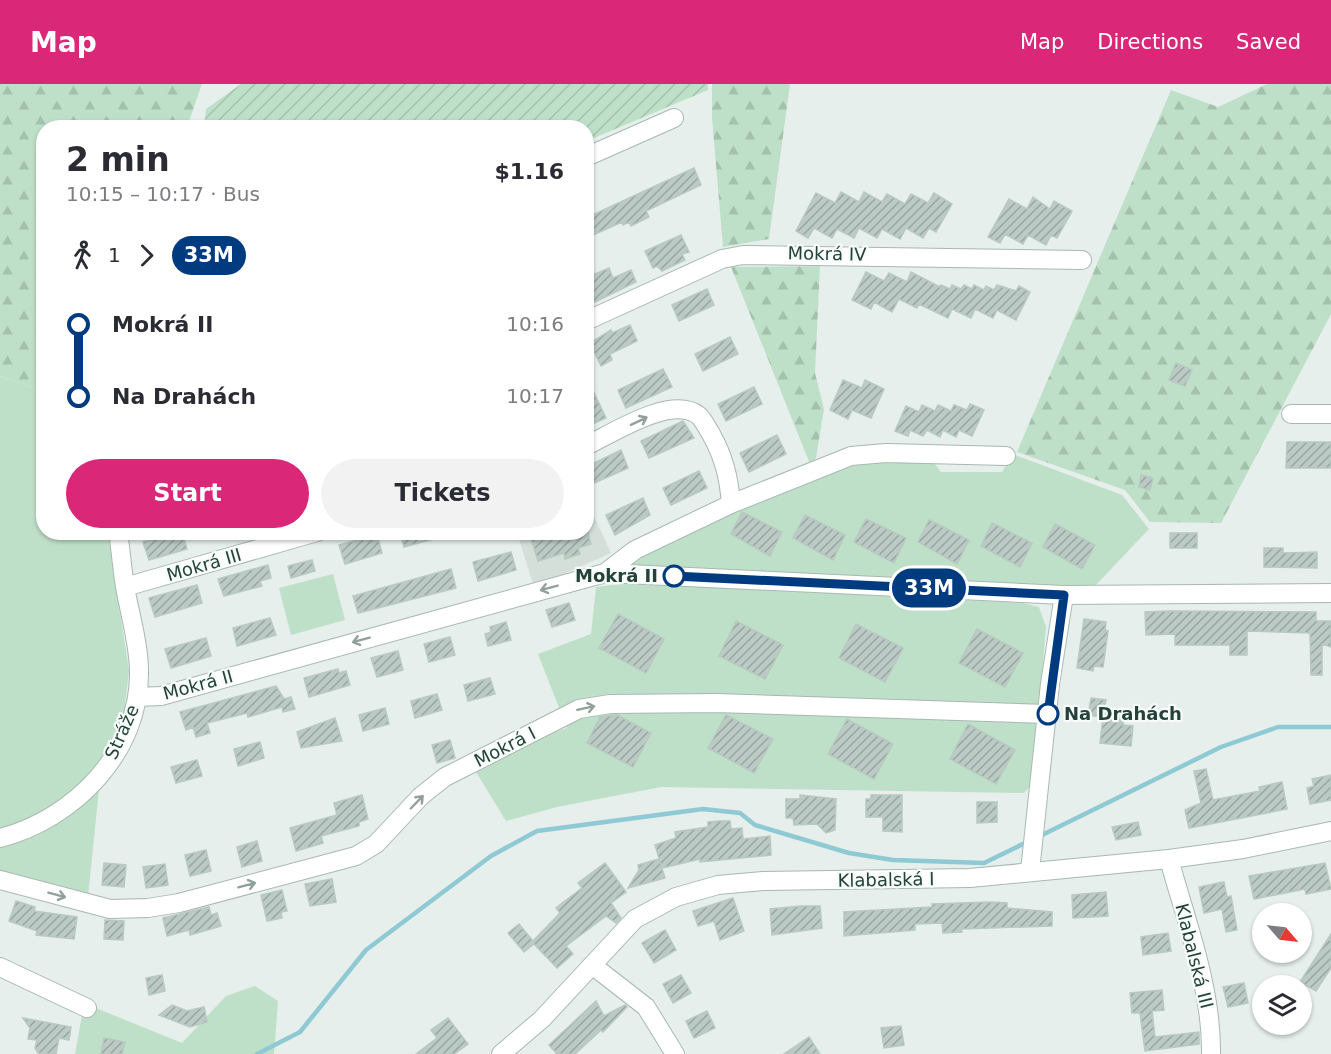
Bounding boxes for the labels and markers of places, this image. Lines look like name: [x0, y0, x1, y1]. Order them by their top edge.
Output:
place label: Mokrá II: [575, 565, 658, 586]
marker: Mokrá II: [663, 565, 685, 587]
marker: Na Drahách: [1037, 703, 1059, 725]
place label: Na Drahách: [1064, 703, 1182, 724]

